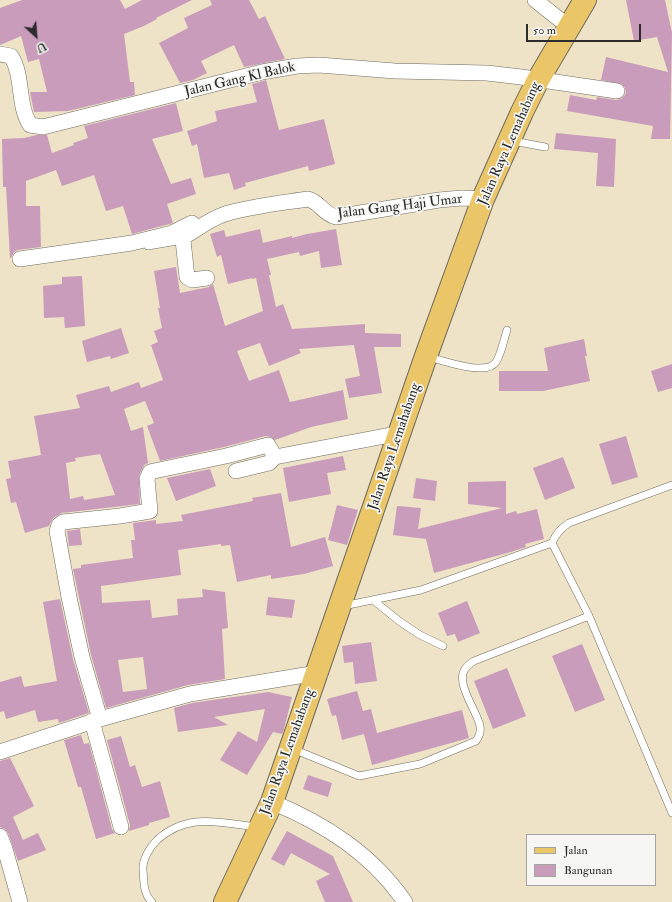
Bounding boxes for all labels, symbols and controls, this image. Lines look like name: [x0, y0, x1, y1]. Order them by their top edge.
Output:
north arrow: [16, 16, 56, 56]
scale bar: [528, 16, 643, 42]
text: 50 m: [533, 23, 556, 38]
text: U: [34, 39, 48, 55]
street label: Jalan Gang Kl Balok: [183, 59, 297, 101]
street label: Jalan Raya Lemahabang: [475, 80, 545, 208]
street label: Jalan Gang Haji Umar: [337, 191, 463, 223]
street label: Jalan Raya Lemahabang: [365, 381, 425, 513]
street label: Jalan Raya Lemahabang: [257, 686, 319, 818]
legend: [526, 834, 656, 886]
text: Jalan: [564, 843, 588, 858]
text: Bangunan: [564, 863, 613, 878]

